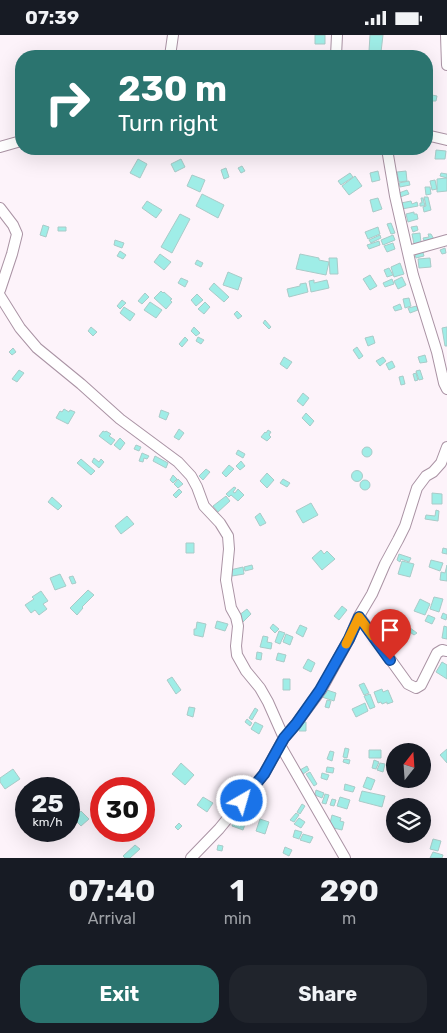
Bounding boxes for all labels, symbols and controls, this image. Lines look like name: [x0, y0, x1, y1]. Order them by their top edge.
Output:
text: 07:39: [25, 6, 79, 29]
text: 230 m: [118, 68, 227, 110]
icon: right: [35, 70, 100, 135]
text: Turn right: [118, 110, 218, 137]
pin: [369, 609, 411, 660]
icon: arrive: [376, 616, 404, 644]
north arrow: [386, 743, 431, 787]
map controls: [386, 743, 431, 843]
position arrow: [215, 774, 267, 826]
speed limit sign: 30: [90, 777, 155, 842]
text: 25: [31, 789, 64, 818]
button: layers: [386, 798, 431, 843]
text: km/h: [33, 815, 62, 829]
text: 07:40: [68, 873, 155, 909]
text: 1: [230, 873, 245, 909]
text: 290: [320, 873, 379, 909]
text: Arrival: [88, 909, 136, 928]
text: min: [224, 909, 251, 928]
text: m: [342, 909, 356, 928]
button: Exit: [20, 965, 219, 1023]
button: Share: [229, 965, 427, 1023]

